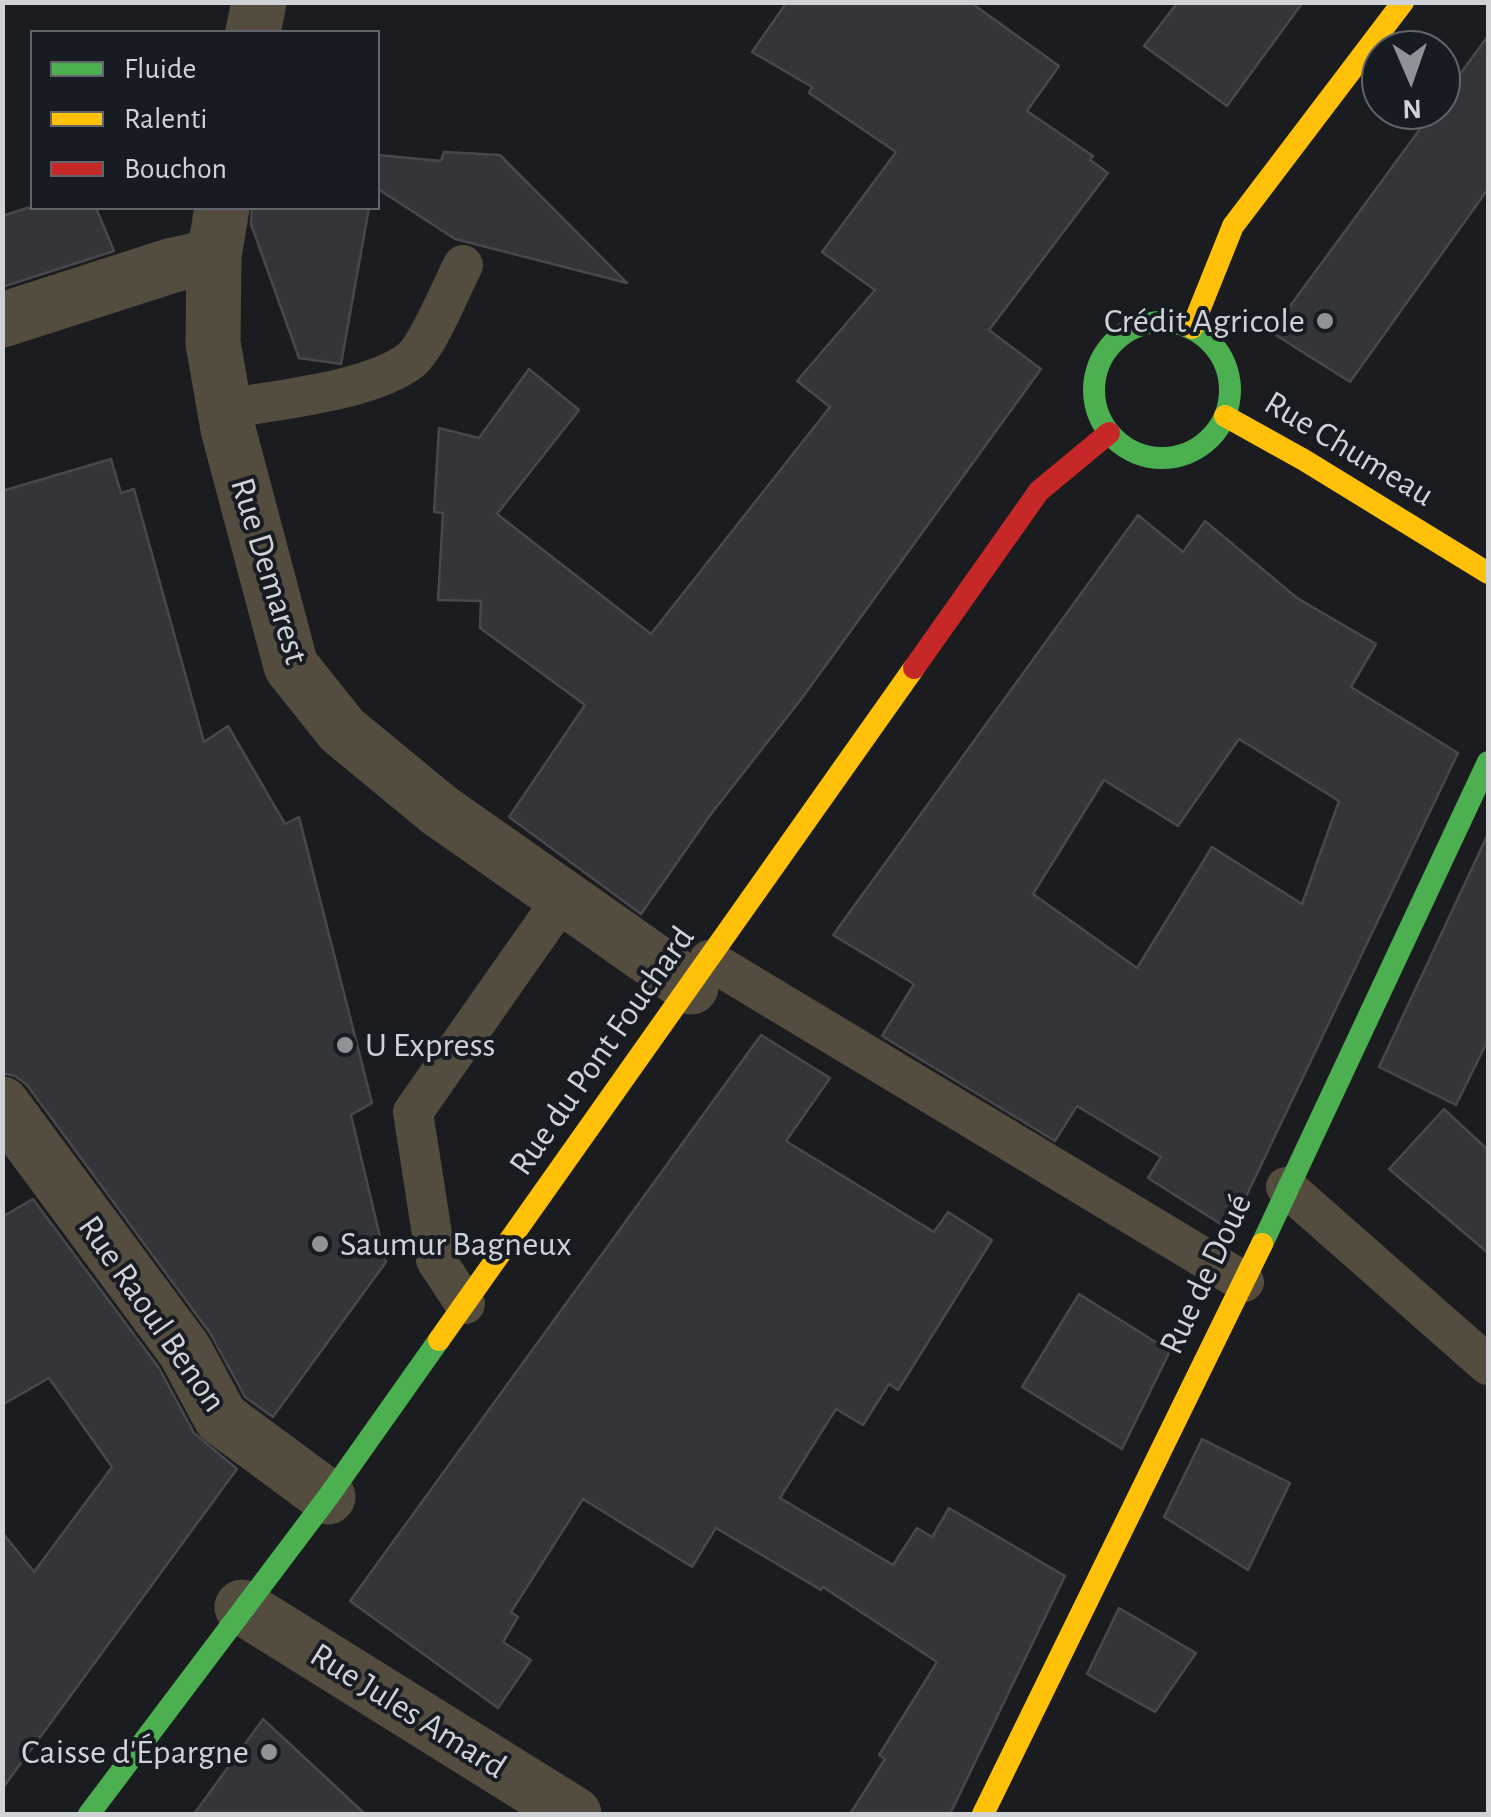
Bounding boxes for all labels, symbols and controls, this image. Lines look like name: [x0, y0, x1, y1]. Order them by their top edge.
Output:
legend: [30, 30, 380, 210]
north arrow: [1361, 30, 1461, 130]
text: Fluide: [124, 54, 196, 84]
text: N: [1402, 94, 1422, 122]
text: Ralenti: [124, 104, 207, 134]
text: Bouchon: [124, 154, 227, 184]
place label: Crédit Agricole: [1104, 300, 1305, 342]
marker: Crédit Agricole: [1314, 310, 1336, 332]
street label: Rue Chumeau: [1257, 382, 1441, 516]
street label: Rue Demarest: [221, 473, 317, 669]
street label: Rue du Pont Fouchard: [500, 918, 704, 1184]
place label: U Express: [365, 1024, 496, 1066]
marker: U Express: [334, 1034, 356, 1056]
street label: Rue de Doué: [1151, 1187, 1261, 1361]
street label: Rue Raoul Benon: [69, 1208, 235, 1420]
place label: Saumur Bagneux: [340, 1223, 571, 1265]
marker: Saumur Bagneux: [309, 1233, 331, 1255]
street label: Rue Jules Amard: [302, 1634, 514, 1788]
place label: Caisse d'Épargne: [21, 1731, 249, 1773]
marker: Caisse d'Épargne: [258, 1741, 280, 1763]

